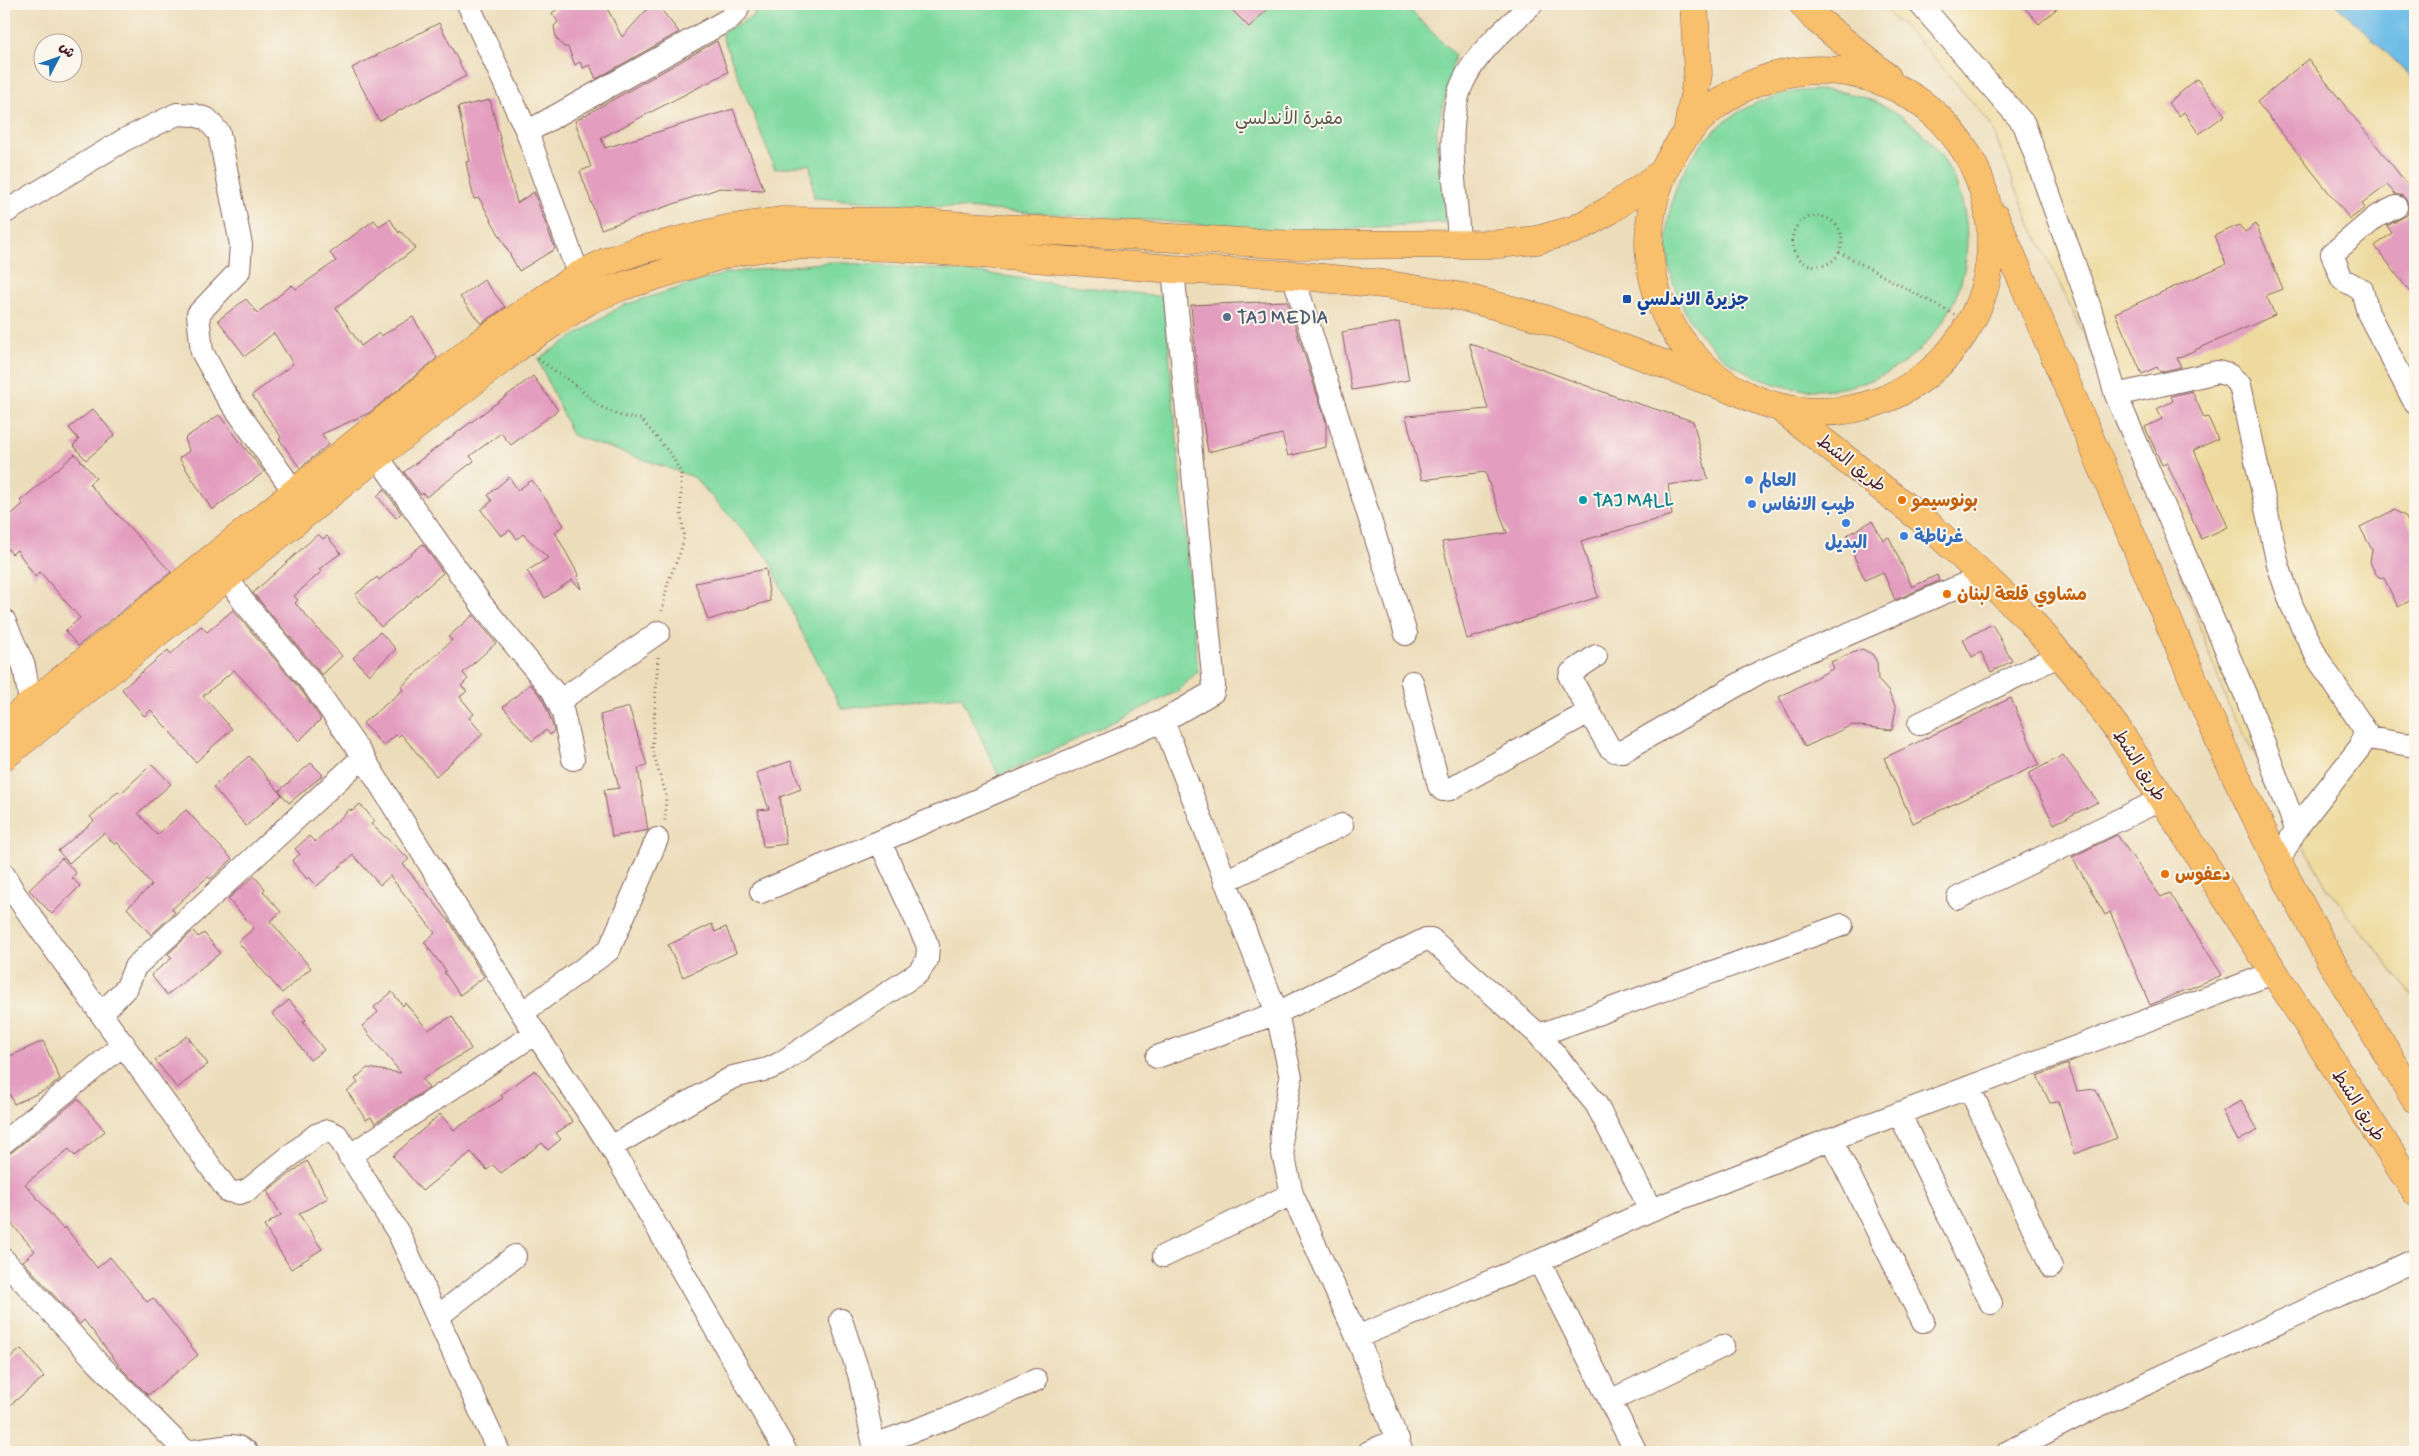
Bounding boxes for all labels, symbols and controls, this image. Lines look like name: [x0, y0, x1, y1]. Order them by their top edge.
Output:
north arrow: [32, 32, 82, 82]
text: ش: [55, 38, 79, 62]
park label: مقبرة الأندلسي: [1235, 106, 1343, 134]
place label: جزيرة الاندلسي: [1637, 288, 1749, 315]
marker: جزيرة الاندلسي: [1621, 293, 1633, 305]
place label: TAJ MEDIA: [1237, 306, 1328, 330]
marker: TAJ MEDIA: [1221, 311, 1233, 323]
street label: طريق الشط: [1812, 429, 1891, 498]
place label: العالم: [1759, 469, 1796, 494]
marker: العالم: [1743, 474, 1755, 486]
place label: TAJ MALL: [1593, 489, 1674, 513]
place label: بونوسيمو: [1910, 489, 1978, 513]
place label: طيب الانفاس: [1762, 493, 1855, 517]
marker: TAJ MALL: [1577, 494, 1589, 506]
marker: بونوسيمو: [1896, 494, 1908, 506]
marker: طيب الانفاس: [1746, 498, 1758, 510]
marker: البديل: [1840, 517, 1852, 529]
place label: غرناطة: [1914, 525, 1964, 549]
marker: غرناطة: [1898, 530, 1910, 542]
place label: البديل: [1825, 531, 1867, 555]
place label: مشاوي قلعة لبنان: [1957, 583, 2087, 608]
marker: مشاوي قلعة لبنان: [1941, 588, 1953, 600]
street label: طريق الشط: [2107, 725, 2172, 806]
place label: دعفوس: [2175, 863, 2231, 887]
marker: دعفوس: [2159, 868, 2171, 880]
street label: طريق الشط: [2326, 1065, 2391, 1146]

